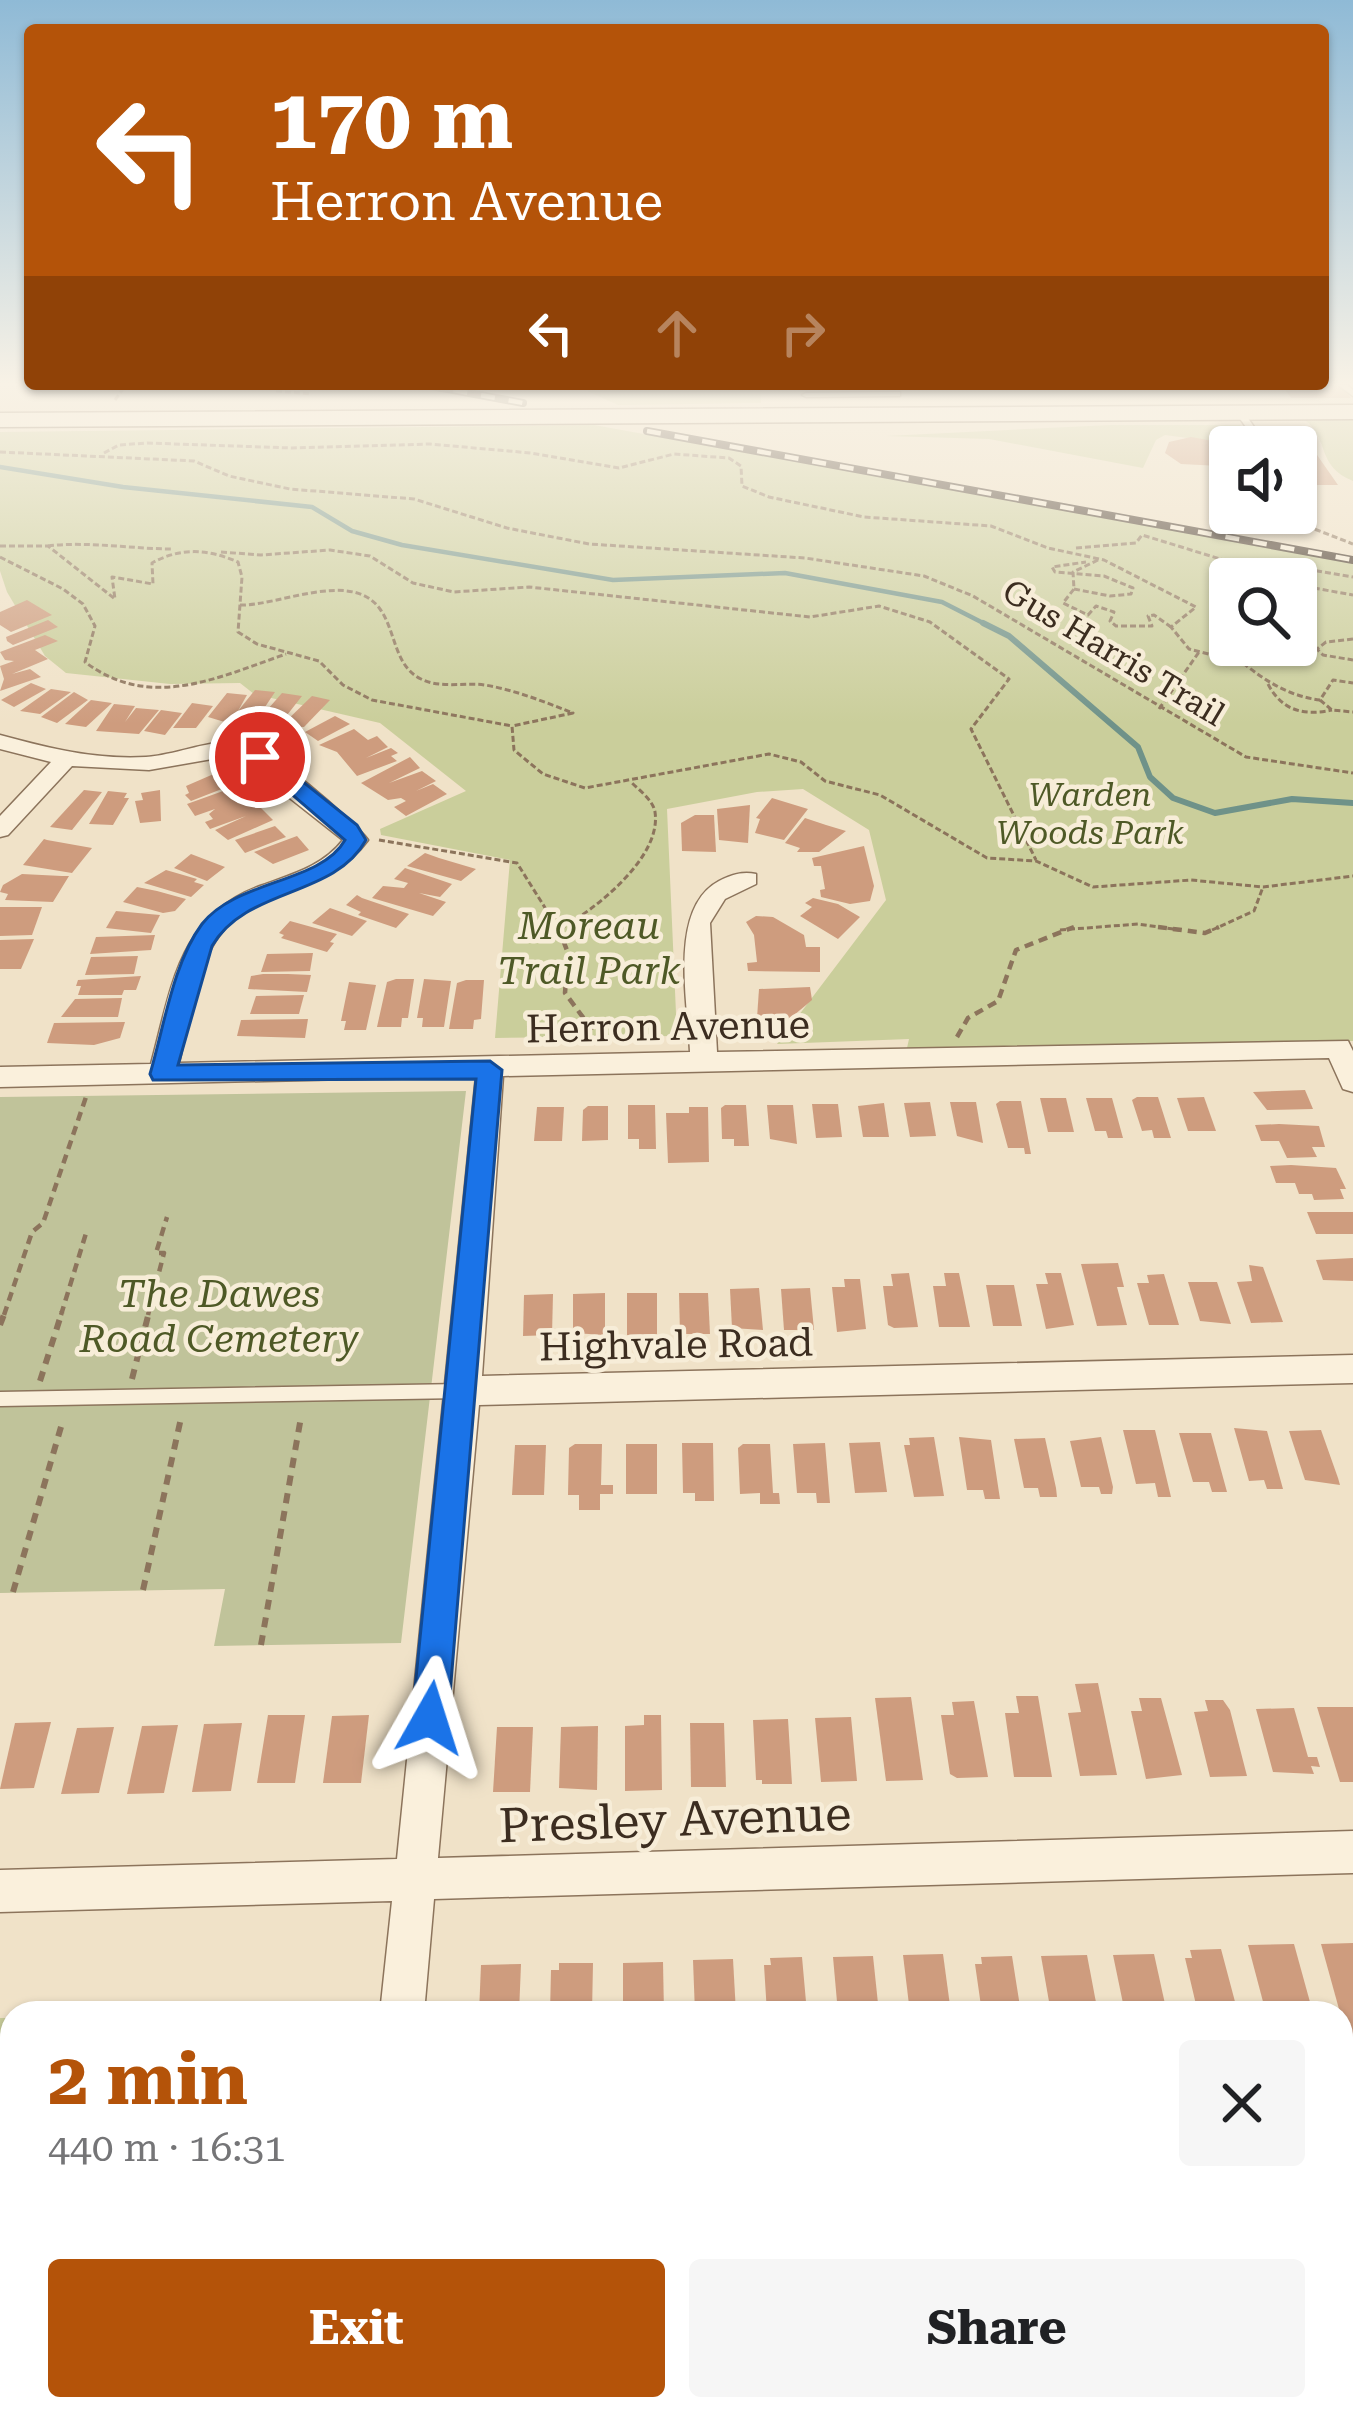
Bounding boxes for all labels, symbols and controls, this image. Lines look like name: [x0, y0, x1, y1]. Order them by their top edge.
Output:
text: 170 m: [270, 70, 513, 168]
icon: left: [72, 72, 228, 228]
text: Herron Avenue: [270, 170, 663, 233]
icon: left: [518, 300, 584, 366]
icon: ahead: [644, 300, 710, 366]
icon: right: [770, 300, 836, 366]
map controls: [1209, 426, 1317, 666]
button: sound: [1209, 426, 1317, 534]
button: search: [1209, 558, 1317, 666]
street label: Gus Harris Trail: [996, 571, 1232, 734]
pin: [209, 706, 311, 808]
icon: arrive: [227, 724, 293, 790]
park label: Warden Woods Park: [996, 775, 1184, 852]
park label: Moreau Trail Park: [497, 903, 682, 994]
street label: Herron Avenue: [526, 1002, 810, 1052]
park label: The Dawes Road Cemetery: [79, 1271, 360, 1362]
street label: Highvale Road: [539, 1320, 813, 1370]
position arrow: [367, 1655, 493, 1781]
street label: Presley Avenue: [498, 1786, 852, 1854]
text: 2 min: [48, 2037, 248, 2122]
button: close: [1179, 2040, 1305, 2166]
text: 440 m · 16:31: [48, 2125, 286, 2171]
button: Exit: [48, 2259, 665, 2397]
button: Share: [689, 2259, 1305, 2397]

